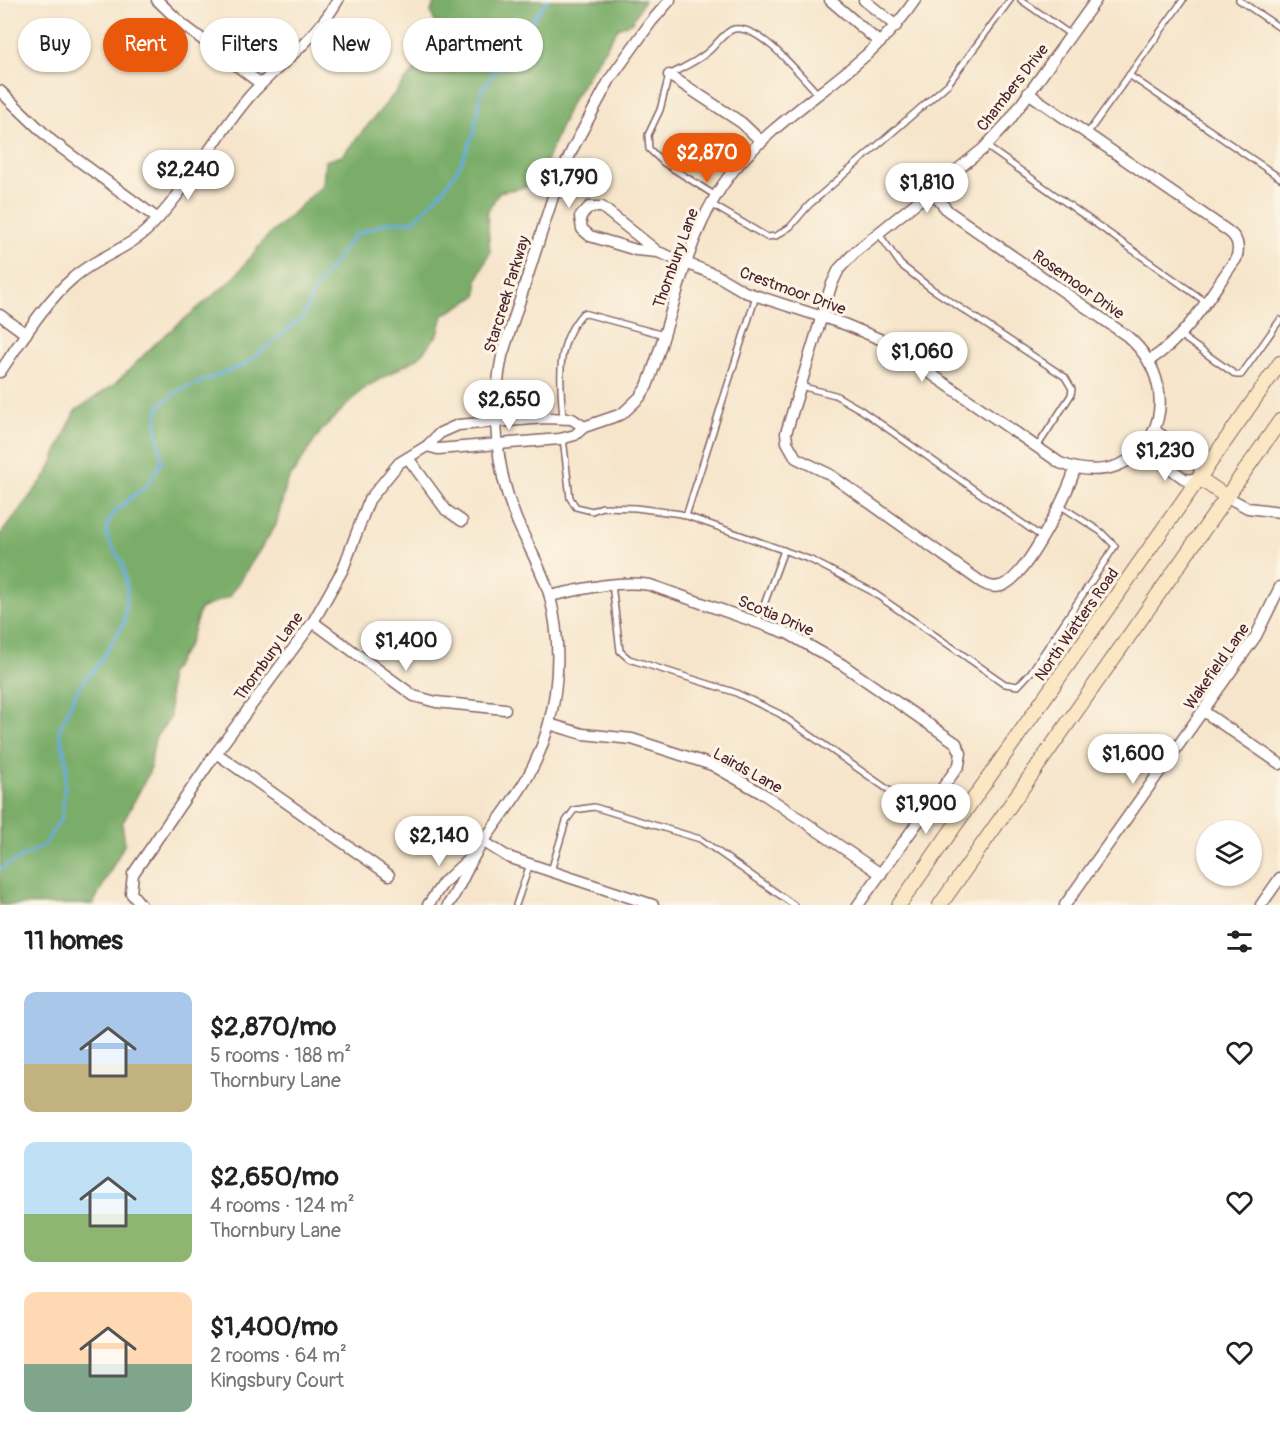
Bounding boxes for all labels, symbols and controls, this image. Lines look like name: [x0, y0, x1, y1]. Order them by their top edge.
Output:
chip: Buy: [18, 18, 91, 72]
chip: Rent: [103, 18, 188, 72]
chip: Filters: [200, 18, 299, 72]
chip: New: [311, 18, 391, 72]
chip: Apartment: [403, 18, 543, 72]
street label: Chambers Drive: [973, 40, 1053, 135]
pin: $2,870: [658, 133, 756, 184]
text: $2,870: [676, 140, 738, 165]
pin: $2,240: [139, 150, 237, 201]
text: $2,240: [156, 157, 220, 182]
pin: $1,790: [520, 158, 618, 209]
pin: $1,810: [878, 163, 976, 214]
text: $1,790: [540, 165, 598, 190]
text: $1,810: [899, 170, 955, 195]
street label: Thornbury Lane: [649, 206, 703, 311]
street label: Starcreek Parkway: [480, 233, 534, 355]
street label: Rosemoor Drive: [1029, 246, 1128, 324]
street label: Crestmoor Drive: [737, 262, 849, 319]
pin: $1,060: [873, 332, 971, 383]
text: $1,060: [891, 339, 953, 364]
pin: $2,650: [460, 380, 558, 431]
text: $2,650: [477, 387, 541, 412]
pin: $1,230: [1116, 431, 1214, 482]
text: $1,230: [1135, 438, 1195, 463]
street label: North Watters Road: [1030, 564, 1123, 685]
street label: Scotia Drive: [735, 591, 817, 641]
street label: Thornbury Lane: [230, 608, 308, 705]
street label: Wakefield Lane: [1180, 619, 1254, 714]
pin: $1,400: [357, 621, 455, 672]
text: $1,400: [375, 628, 437, 653]
pin: $1,600: [1084, 734, 1182, 785]
text: $1,600: [1102, 741, 1164, 766]
street label: Lairds Lane: [709, 744, 786, 798]
pin: $1,900: [877, 784, 975, 835]
text: $1,900: [895, 791, 957, 816]
pin: $2,140: [390, 816, 488, 867]
map controls: [1196, 820, 1262, 886]
button: layers: [1196, 820, 1262, 886]
text: $2,140: [409, 823, 469, 848]
text: 11 homes: [24, 925, 123, 957]
icon: filters: [1223, 925, 1256, 958]
text: $2,870/mo: [210, 1011, 336, 1043]
icon: home: [72, 1016, 144, 1088]
icon: heart: [1223, 1036, 1256, 1069]
text: 5 rooms · 188 m²: [210, 1043, 351, 1068]
text: Thornbury Lane: [210, 1068, 341, 1093]
text: $2,650/mo: [210, 1161, 339, 1193]
icon: home: [72, 1166, 144, 1238]
icon: heart: [1223, 1186, 1256, 1219]
text: 4 rooms · 124 m²: [210, 1193, 355, 1218]
text: Thornbury Lane: [210, 1218, 341, 1243]
text: $1,400/mo: [210, 1311, 338, 1343]
icon: home: [72, 1316, 144, 1388]
icon: heart: [1223, 1336, 1256, 1369]
text: 2 rooms · 64 m²: [210, 1343, 347, 1368]
text: Kingsbury Court: [210, 1368, 344, 1393]

